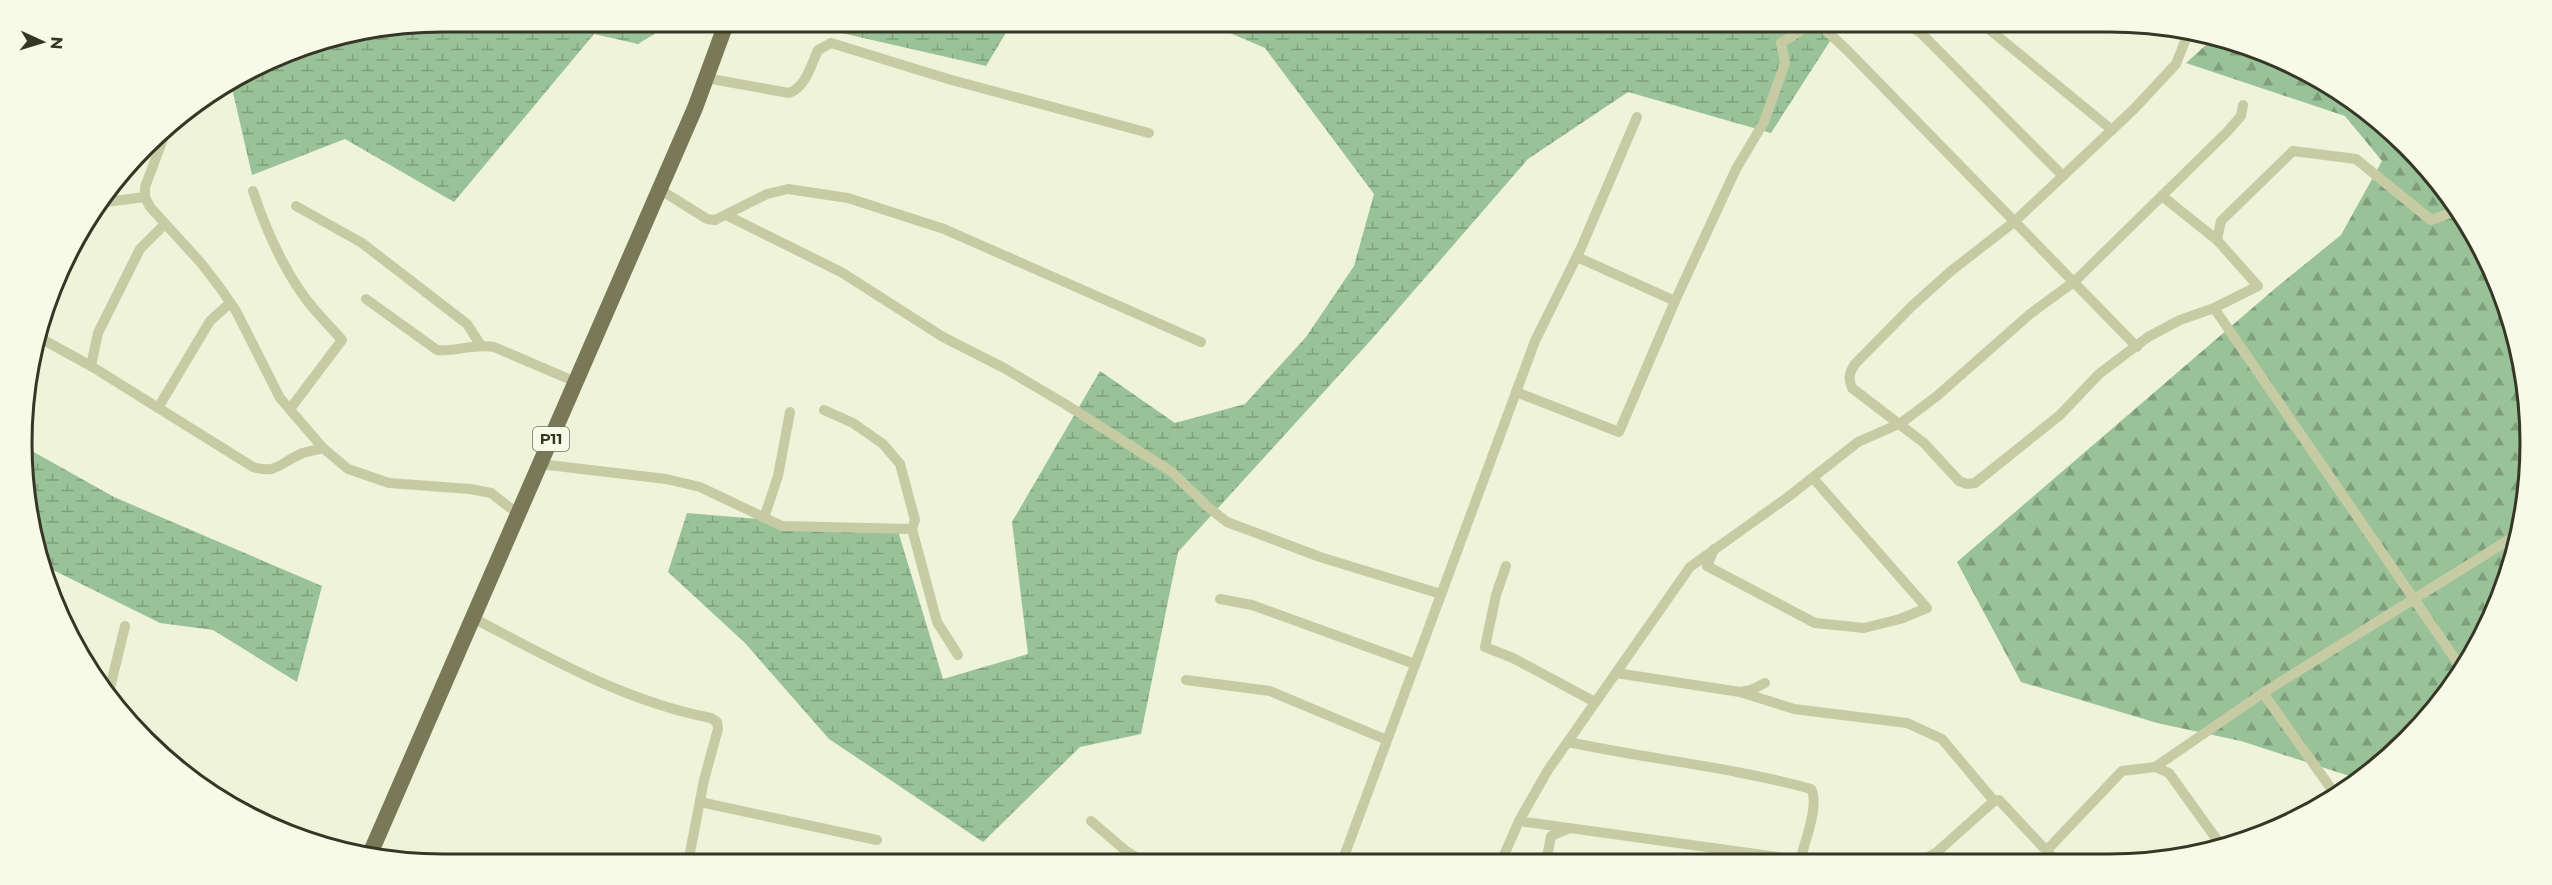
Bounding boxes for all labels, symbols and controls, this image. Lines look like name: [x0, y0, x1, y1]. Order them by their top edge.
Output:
north arrow: [12, 12, 72, 72]
text: N: [47, 36, 66, 50]
road number: P11: [533, 427, 569, 451]

